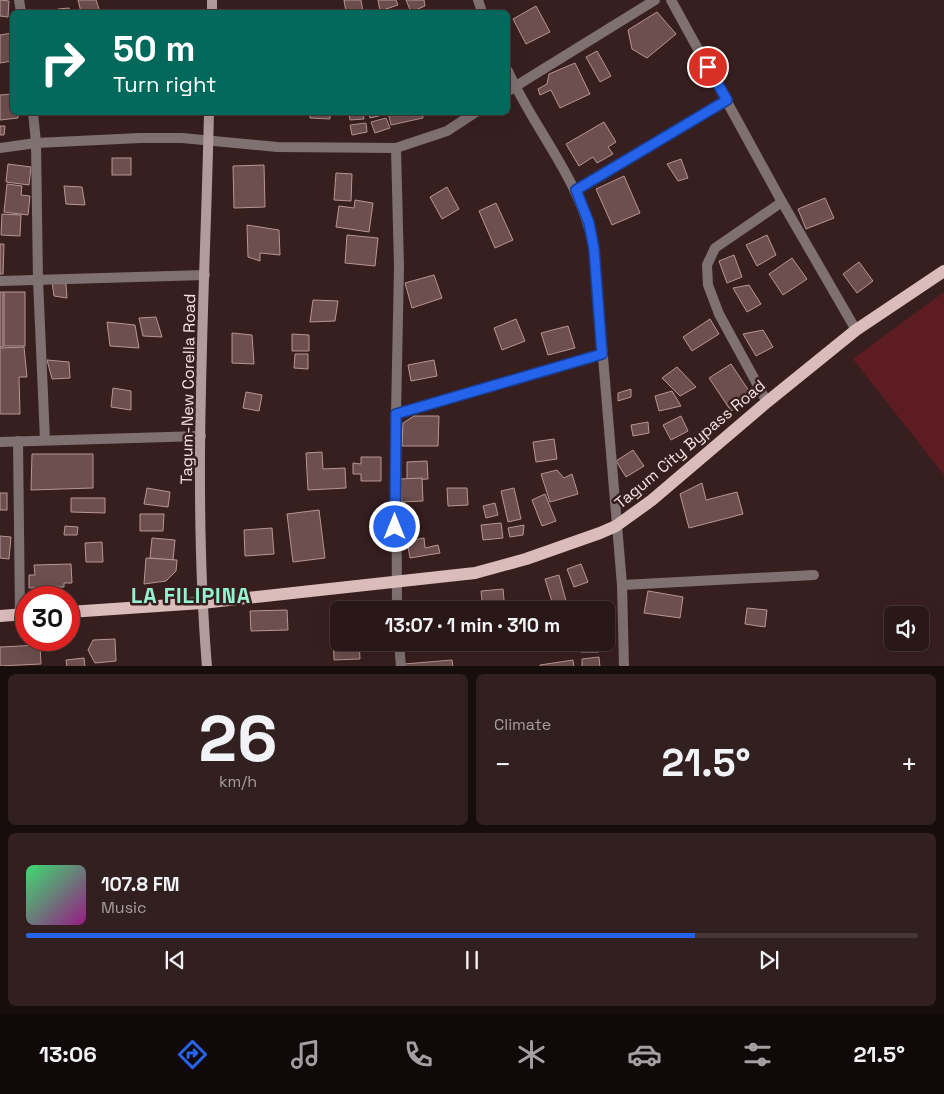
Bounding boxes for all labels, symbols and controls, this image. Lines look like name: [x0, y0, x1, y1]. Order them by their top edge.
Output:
text: 50 m: [113, 27, 195, 71]
icon: right: [30, 30, 95, 95]
pin: [687, 46, 729, 88]
icon: arrive: [694, 53, 722, 81]
text: Turn right: [113, 70, 216, 98]
street label: Tagum-New Corella Road: [176, 293, 200, 485]
street label: Tagum City Bypass Road: [610, 375, 770, 513]
position arrow: [368, 500, 420, 552]
district label: LA FILIPINA: [131, 582, 251, 609]
speed limit sign: 30: [15, 586, 80, 651]
map controls: [884, 606, 929, 651]
button: sound: [884, 606, 929, 651]
text: 13:07 · 1 min · 310 m: [385, 613, 560, 638]
text: 26: [199, 697, 277, 780]
text: Climate: [494, 714, 551, 735]
text: 21.5°: [662, 739, 750, 787]
text: −: [494, 746, 511, 782]
text: +: [901, 746, 918, 782]
text: km/h: [219, 771, 257, 792]
text: 107.8 FM: [101, 872, 180, 897]
text: Music: [101, 897, 147, 918]
icon: previous: [161, 946, 189, 974]
icon: pause: [458, 946, 486, 974]
icon: next: [755, 946, 783, 974]
icon: directions: [175, 1037, 210, 1072]
icon: music: [288, 1037, 323, 1072]
icon: phone: [401, 1037, 436, 1072]
icon: climate: [514, 1037, 549, 1072]
icon: car: [627, 1037, 662, 1072]
icon: filters: [740, 1037, 775, 1072]
text: 13:06: [39, 1040, 97, 1068]
text: 21.5°: [853, 1040, 905, 1068]

